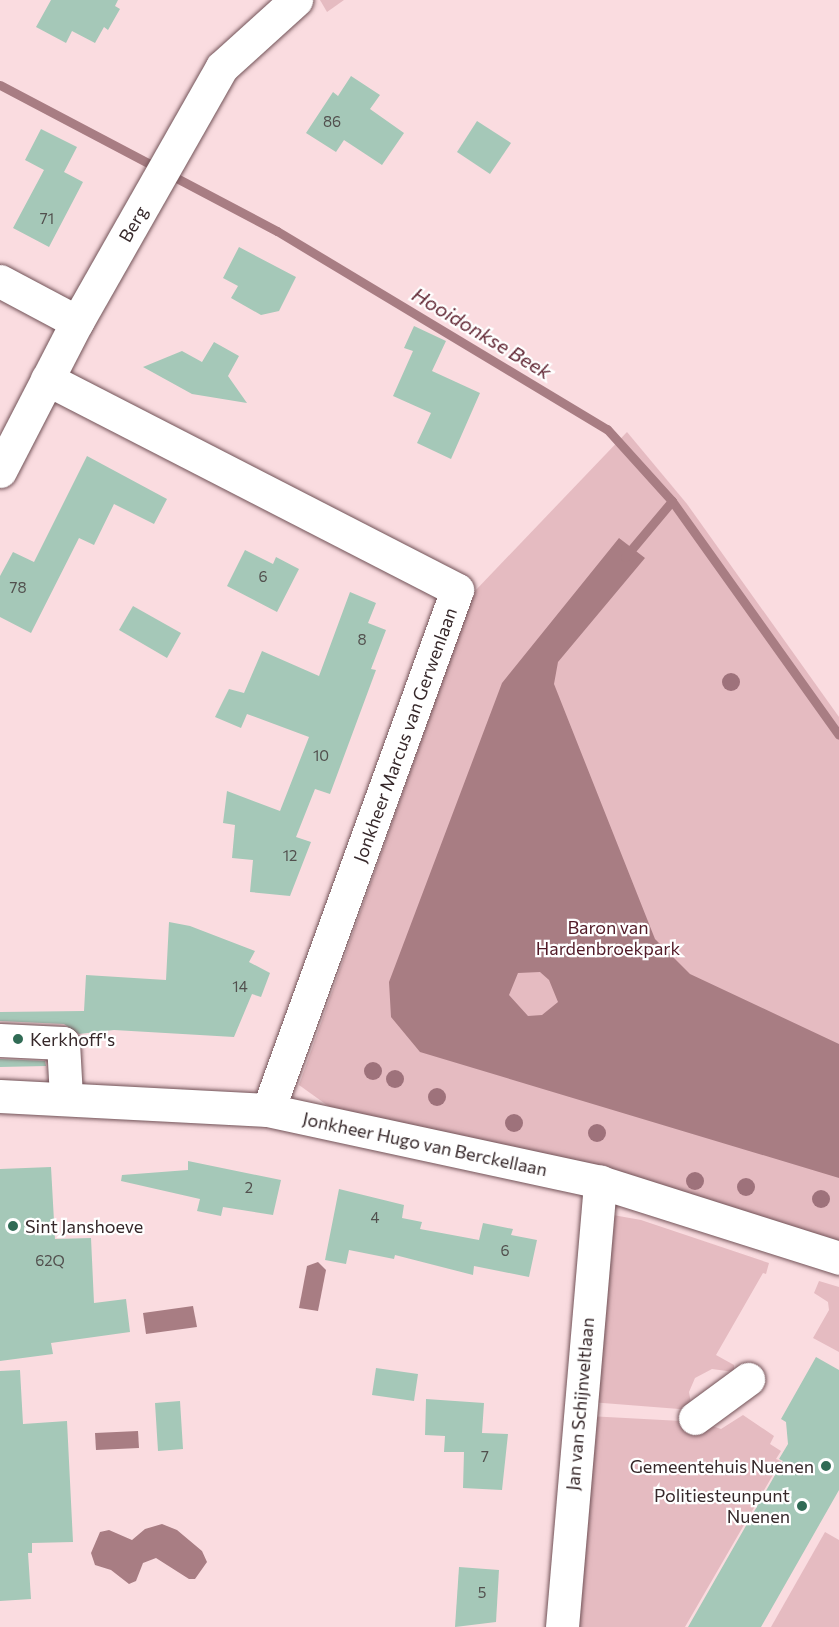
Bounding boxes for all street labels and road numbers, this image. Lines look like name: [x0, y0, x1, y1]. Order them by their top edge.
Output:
street label: Berg: [114, 202, 152, 246]
street label: Jonkheer Marcus van Gerwenlaan: [349, 605, 461, 865]
street label: Jonkheer Hugo van Berckellaan: [301, 1107, 549, 1181]
street label: Jan van Schijnveltlaan: [562, 1316, 598, 1492]

